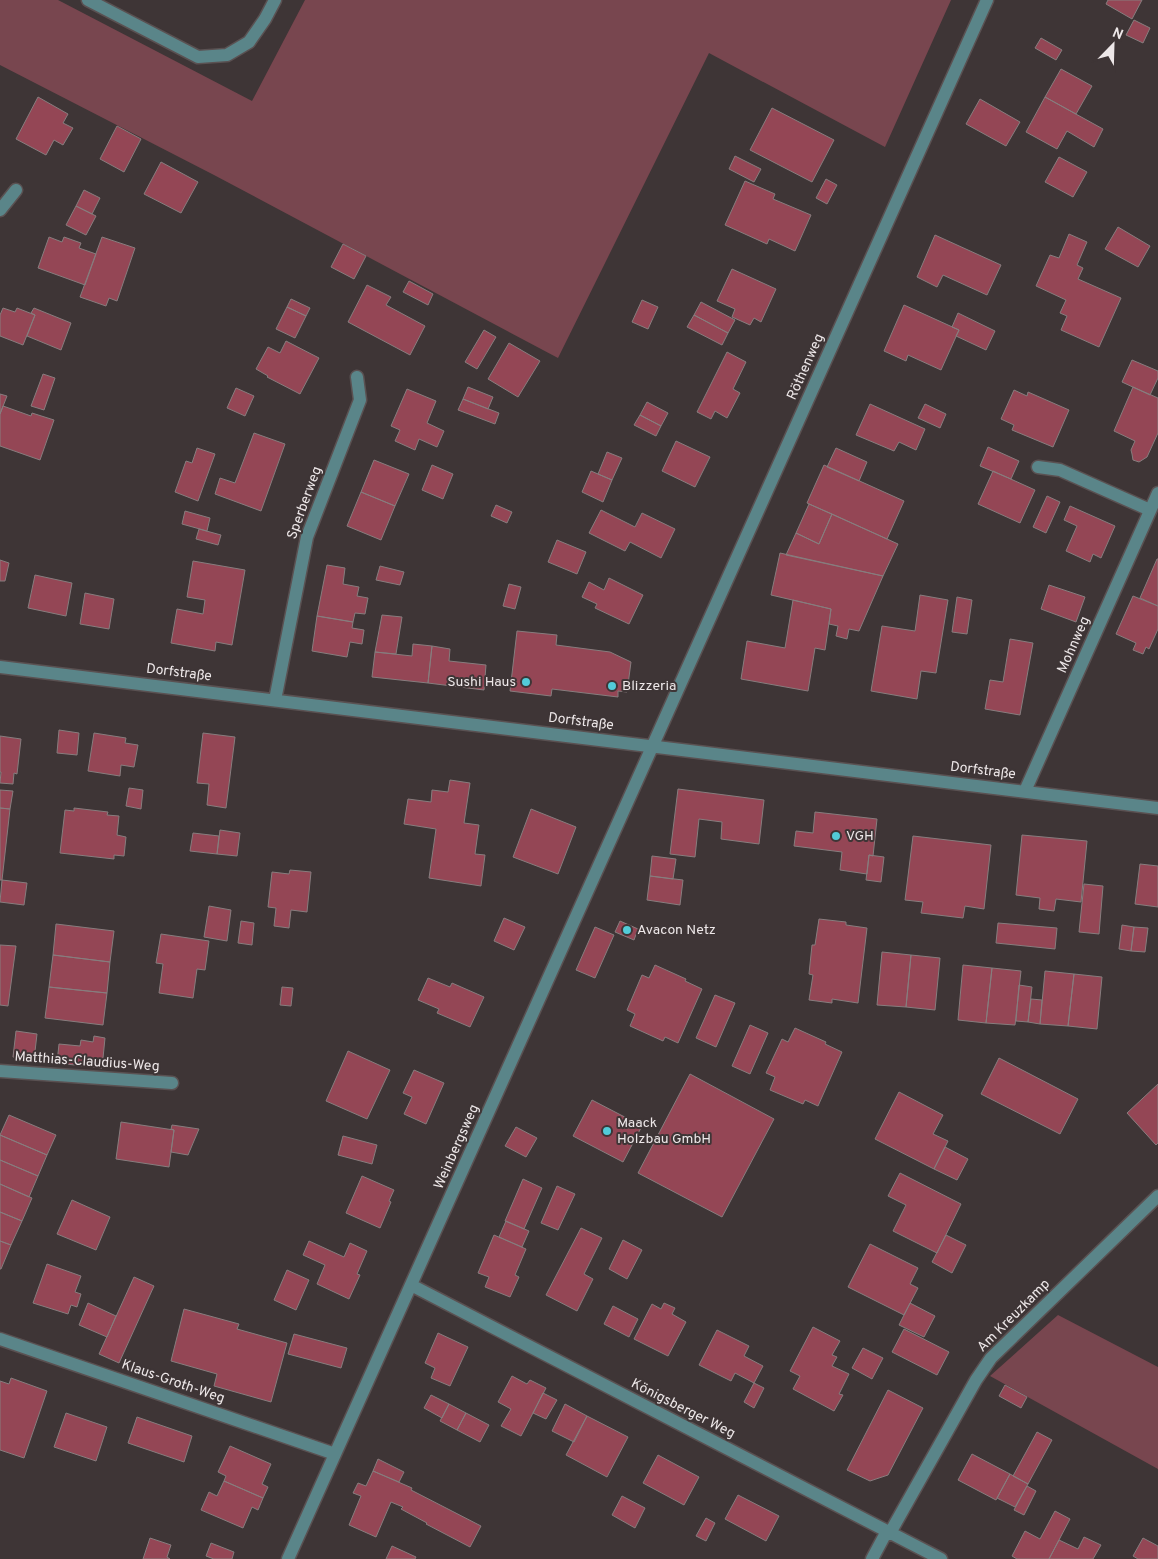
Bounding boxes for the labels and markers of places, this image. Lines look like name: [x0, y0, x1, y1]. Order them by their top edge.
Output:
place label: Sushi Haus: [447, 674, 516, 691]
marker: Sushi Haus: [520, 676, 532, 688]
place label: Blizzeria: [622, 678, 676, 695]
marker: Blizzeria: [606, 680, 618, 692]
place label: VGH: [846, 828, 874, 845]
marker: VGH: [830, 830, 842, 842]
place label: Avacon Netz: [637, 922, 716, 939]
marker: Avacon Netz: [621, 924, 633, 936]
place label: Maack Holzbau GmbH: [617, 1115, 711, 1148]
marker: Maack Holzbau GmbH: [601, 1125, 613, 1137]

